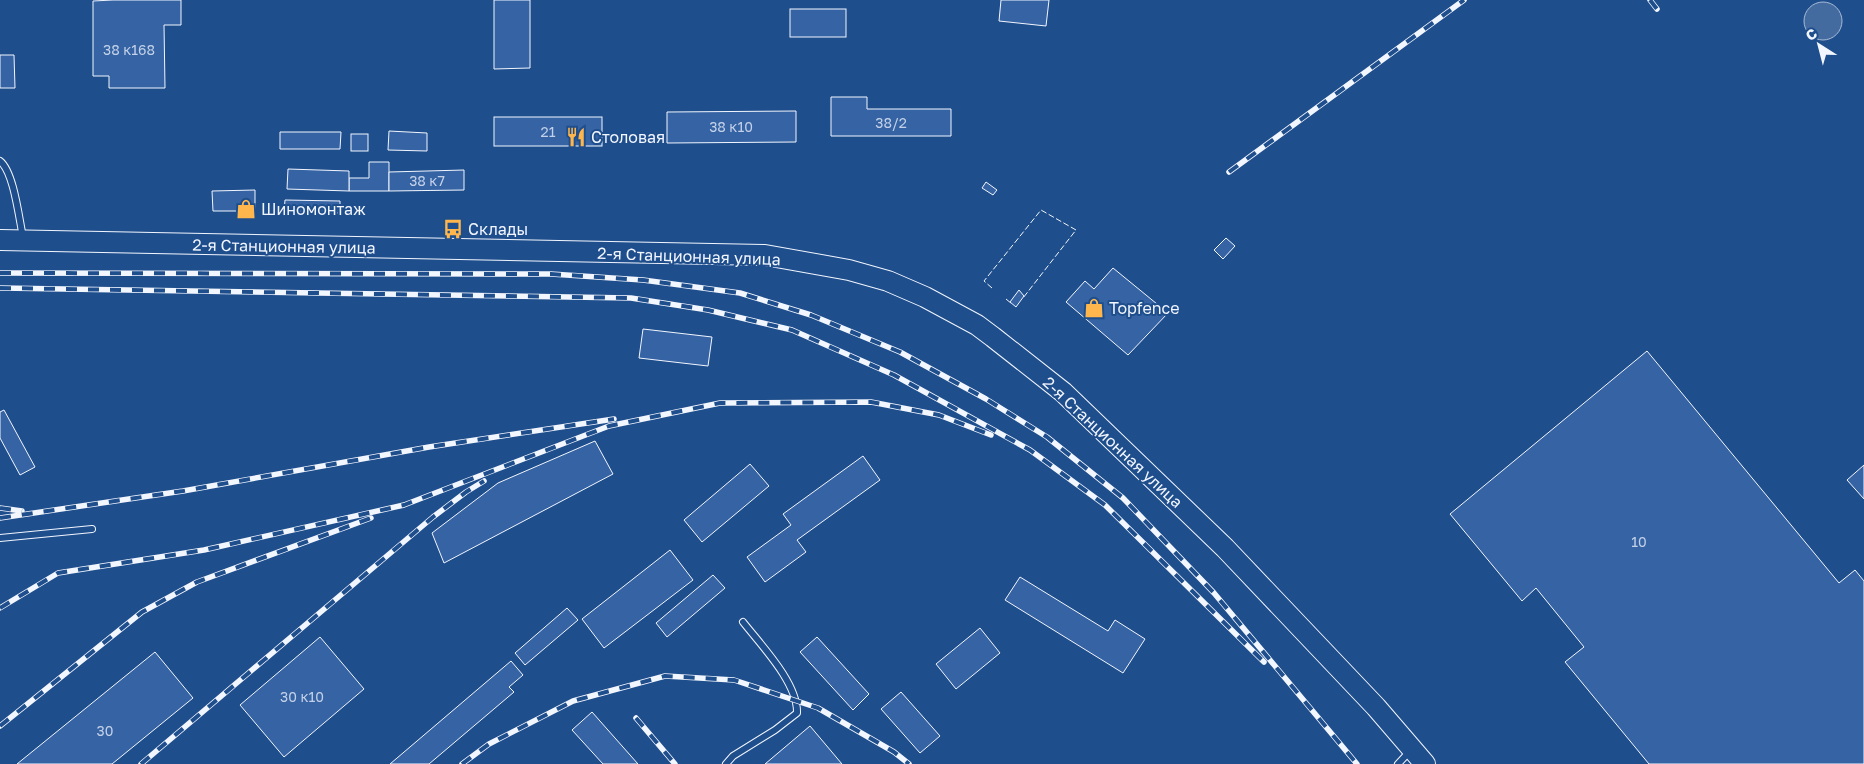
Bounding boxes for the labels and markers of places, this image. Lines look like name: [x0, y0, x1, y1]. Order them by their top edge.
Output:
restaurant icon: Столовая: [565, 126, 587, 148]
place label: Столовая: [591, 127, 665, 147]
shop icon: Шиномонтаж: [235, 198, 257, 220]
place label: Шиномонтаж: [261, 199, 366, 219]
bus stop icon: Склады: [442, 218, 464, 240]
place label: Склады: [468, 219, 528, 239]
shop icon: Topfence: [1083, 297, 1105, 319]
place label: Topfence: [1109, 298, 1180, 318]

